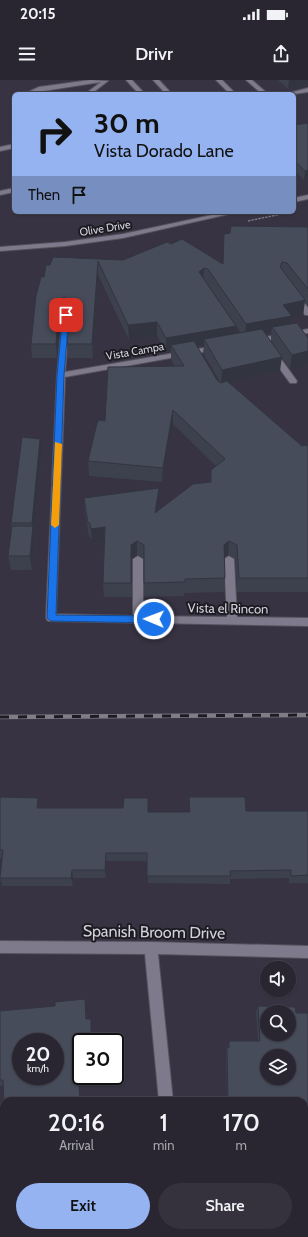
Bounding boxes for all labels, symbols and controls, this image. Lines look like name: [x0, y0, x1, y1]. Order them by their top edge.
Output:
text: 20:15: [20, 5, 55, 23]
icon: menu: [16, 43, 38, 65]
text: Drivr: [135, 43, 173, 65]
icon: share: [270, 43, 292, 65]
text: 30 m: [94, 106, 160, 140]
icon: right: [28, 108, 80, 160]
text: Vista Dorado Lane: [94, 140, 234, 162]
icon: arrive: [68, 184, 90, 206]
text: Then: [28, 186, 60, 204]
street label: Olive Drive: [79, 217, 132, 239]
pin: [49, 298, 83, 332]
icon: arrive: [55, 304, 77, 326]
street label: Vista Campa: [105, 339, 166, 363]
position arrow: [133, 598, 175, 640]
street label: Vista el Rincon: [187, 599, 269, 617]
street label: Spanish Broom Drive: [83, 921, 225, 943]
map controls: [260, 961, 296, 1085]
button: sound: [260, 961, 296, 997]
button: search: [260, 1005, 296, 1041]
speed limit sign: 30: [72, 1033, 124, 1085]
text: 20: [26, 1042, 50, 1066]
button: layers: [260, 1049, 296, 1085]
text: km/h: [27, 1062, 49, 1075]
text: 20:16: [48, 1108, 105, 1137]
text: 1: [159, 1108, 168, 1137]
text: 170: [223, 1108, 260, 1137]
text: Arrival: [59, 1137, 94, 1153]
text: min: [153, 1137, 174, 1153]
text: m: [235, 1137, 247, 1153]
button: Exit: [16, 1183, 150, 1229]
button: Share: [158, 1183, 292, 1229]

